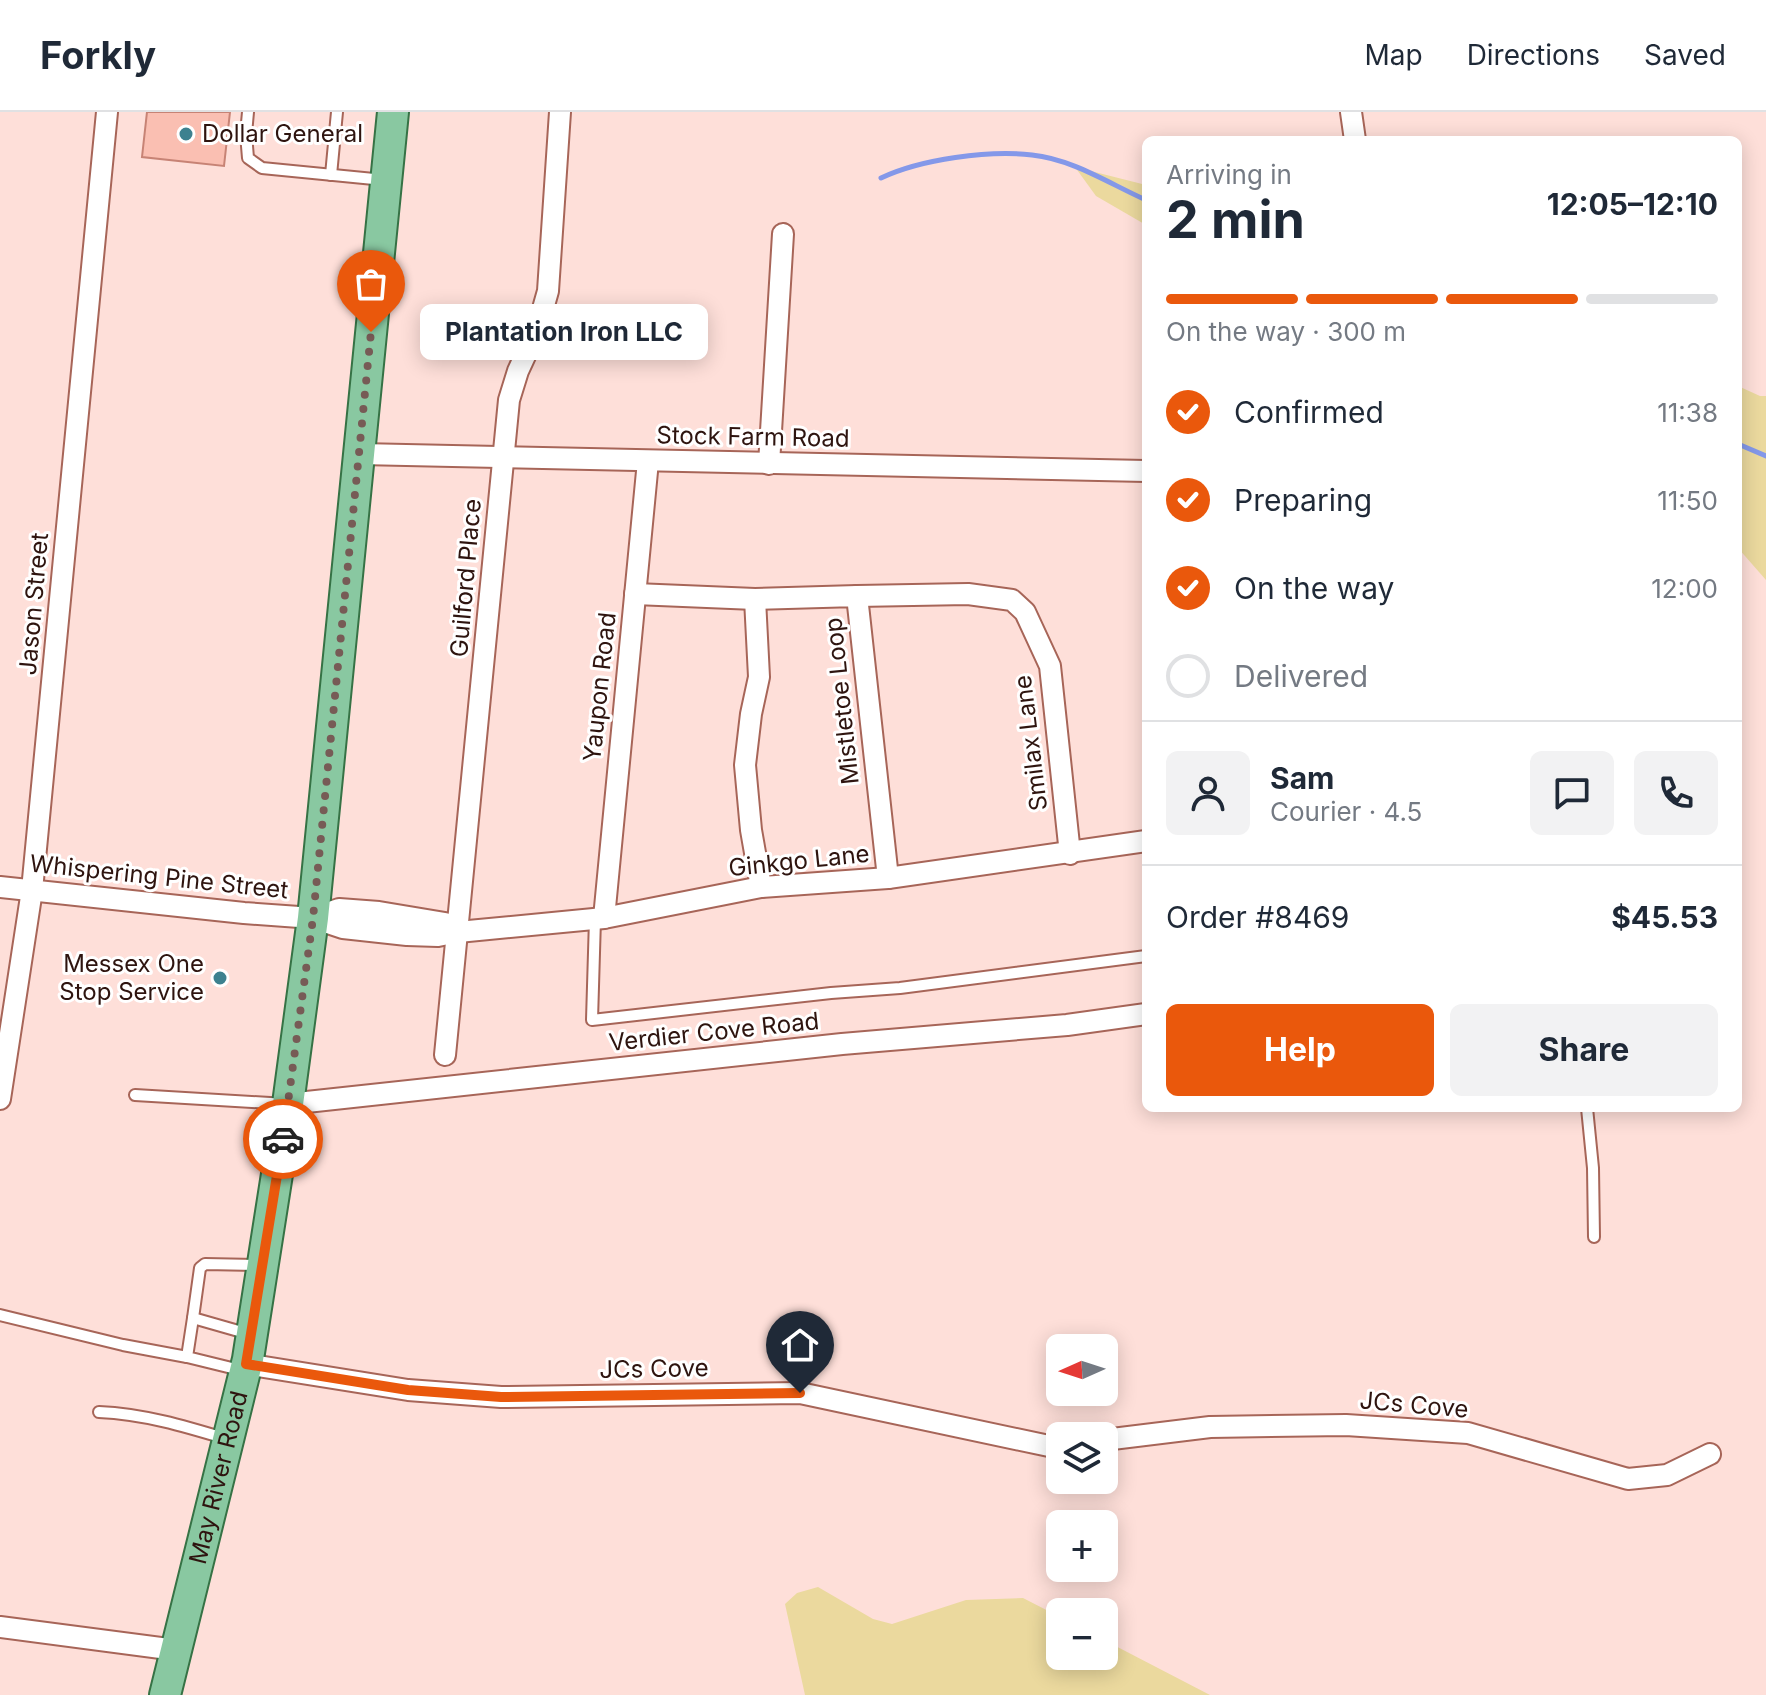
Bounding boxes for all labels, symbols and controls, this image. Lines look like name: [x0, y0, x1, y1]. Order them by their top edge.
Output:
text: Forkly: [40, 32, 156, 78]
text: Map: [1364, 38, 1423, 72]
text: Directions: [1467, 38, 1600, 72]
text: Saved: [1644, 38, 1726, 72]
place label: Dollar General: [202, 119, 363, 148]
marker: Dollar General: [177, 125, 195, 143]
text: Arriving in: [1166, 159, 1292, 190]
text: 12:05–12:10: [1547, 186, 1718, 222]
text: 2 min: [1166, 188, 1305, 251]
pin: [337, 250, 405, 332]
icon: bag: [349, 262, 393, 306]
callout: Plantation Iron LLC: [419, 304, 707, 360]
text: Plantation Iron LLC: [445, 316, 683, 347]
text: On the way · 300 m: [1166, 316, 1406, 347]
icon: check: [1166, 390, 1210, 434]
text: Confirmed: [1234, 394, 1384, 430]
text: 11:38: [1657, 397, 1718, 428]
street label: Stock Farm Road: [656, 420, 850, 453]
icon: check: [1166, 478, 1210, 522]
text: Preparing: [1234, 482, 1372, 518]
text: 11:50: [1657, 485, 1718, 516]
street label: Guilford Place: [444, 498, 487, 658]
street label: Jason Street: [13, 531, 54, 676]
icon: check: [1166, 566, 1210, 610]
text: On the way: [1234, 570, 1394, 606]
text: 12:00: [1651, 573, 1718, 604]
street label: Yaupon Road: [577, 611, 622, 763]
street label: Mistletoe Loop: [818, 616, 865, 786]
text: Delivered: [1234, 658, 1368, 694]
street label: Smilax Lane: [1008, 674, 1053, 813]
button: person: [1166, 751, 1250, 835]
button: chat: [1530, 751, 1614, 835]
button: phone: [1634, 751, 1718, 835]
text: Sam: [1270, 760, 1334, 796]
text: Courier · 4.5: [1270, 796, 1422, 827]
street label: Ginkgo Lane: [727, 839, 871, 882]
street label: Whispering Pine Street: [28, 849, 290, 905]
text: Order #8469: [1166, 899, 1349, 935]
text: $45.53: [1611, 899, 1718, 935]
place label: Messex One Stop Service: [59, 949, 204, 1006]
marker: Messex One Stop Service: [211, 969, 229, 987]
button: Help: [1166, 1004, 1434, 1096]
button: Share: [1450, 1004, 1718, 1096]
street label: Verdier Cove Road: [607, 1006, 821, 1057]
courier: [243, 1099, 323, 1179]
icon: car: [261, 1117, 305, 1161]
pin: [766, 1311, 834, 1393]
icon: home: [778, 1323, 822, 1367]
north arrow: [1046, 1334, 1118, 1406]
map controls: [1046, 1334, 1118, 1670]
street label: JCs Cove: [599, 1353, 709, 1384]
street label: JCs Cove: [1358, 1385, 1470, 1424]
street label: May River Road: [183, 1388, 254, 1567]
button: layers: [1046, 1422, 1118, 1494]
button: +: [1046, 1510, 1118, 1582]
button: −: [1046, 1598, 1118, 1670]

